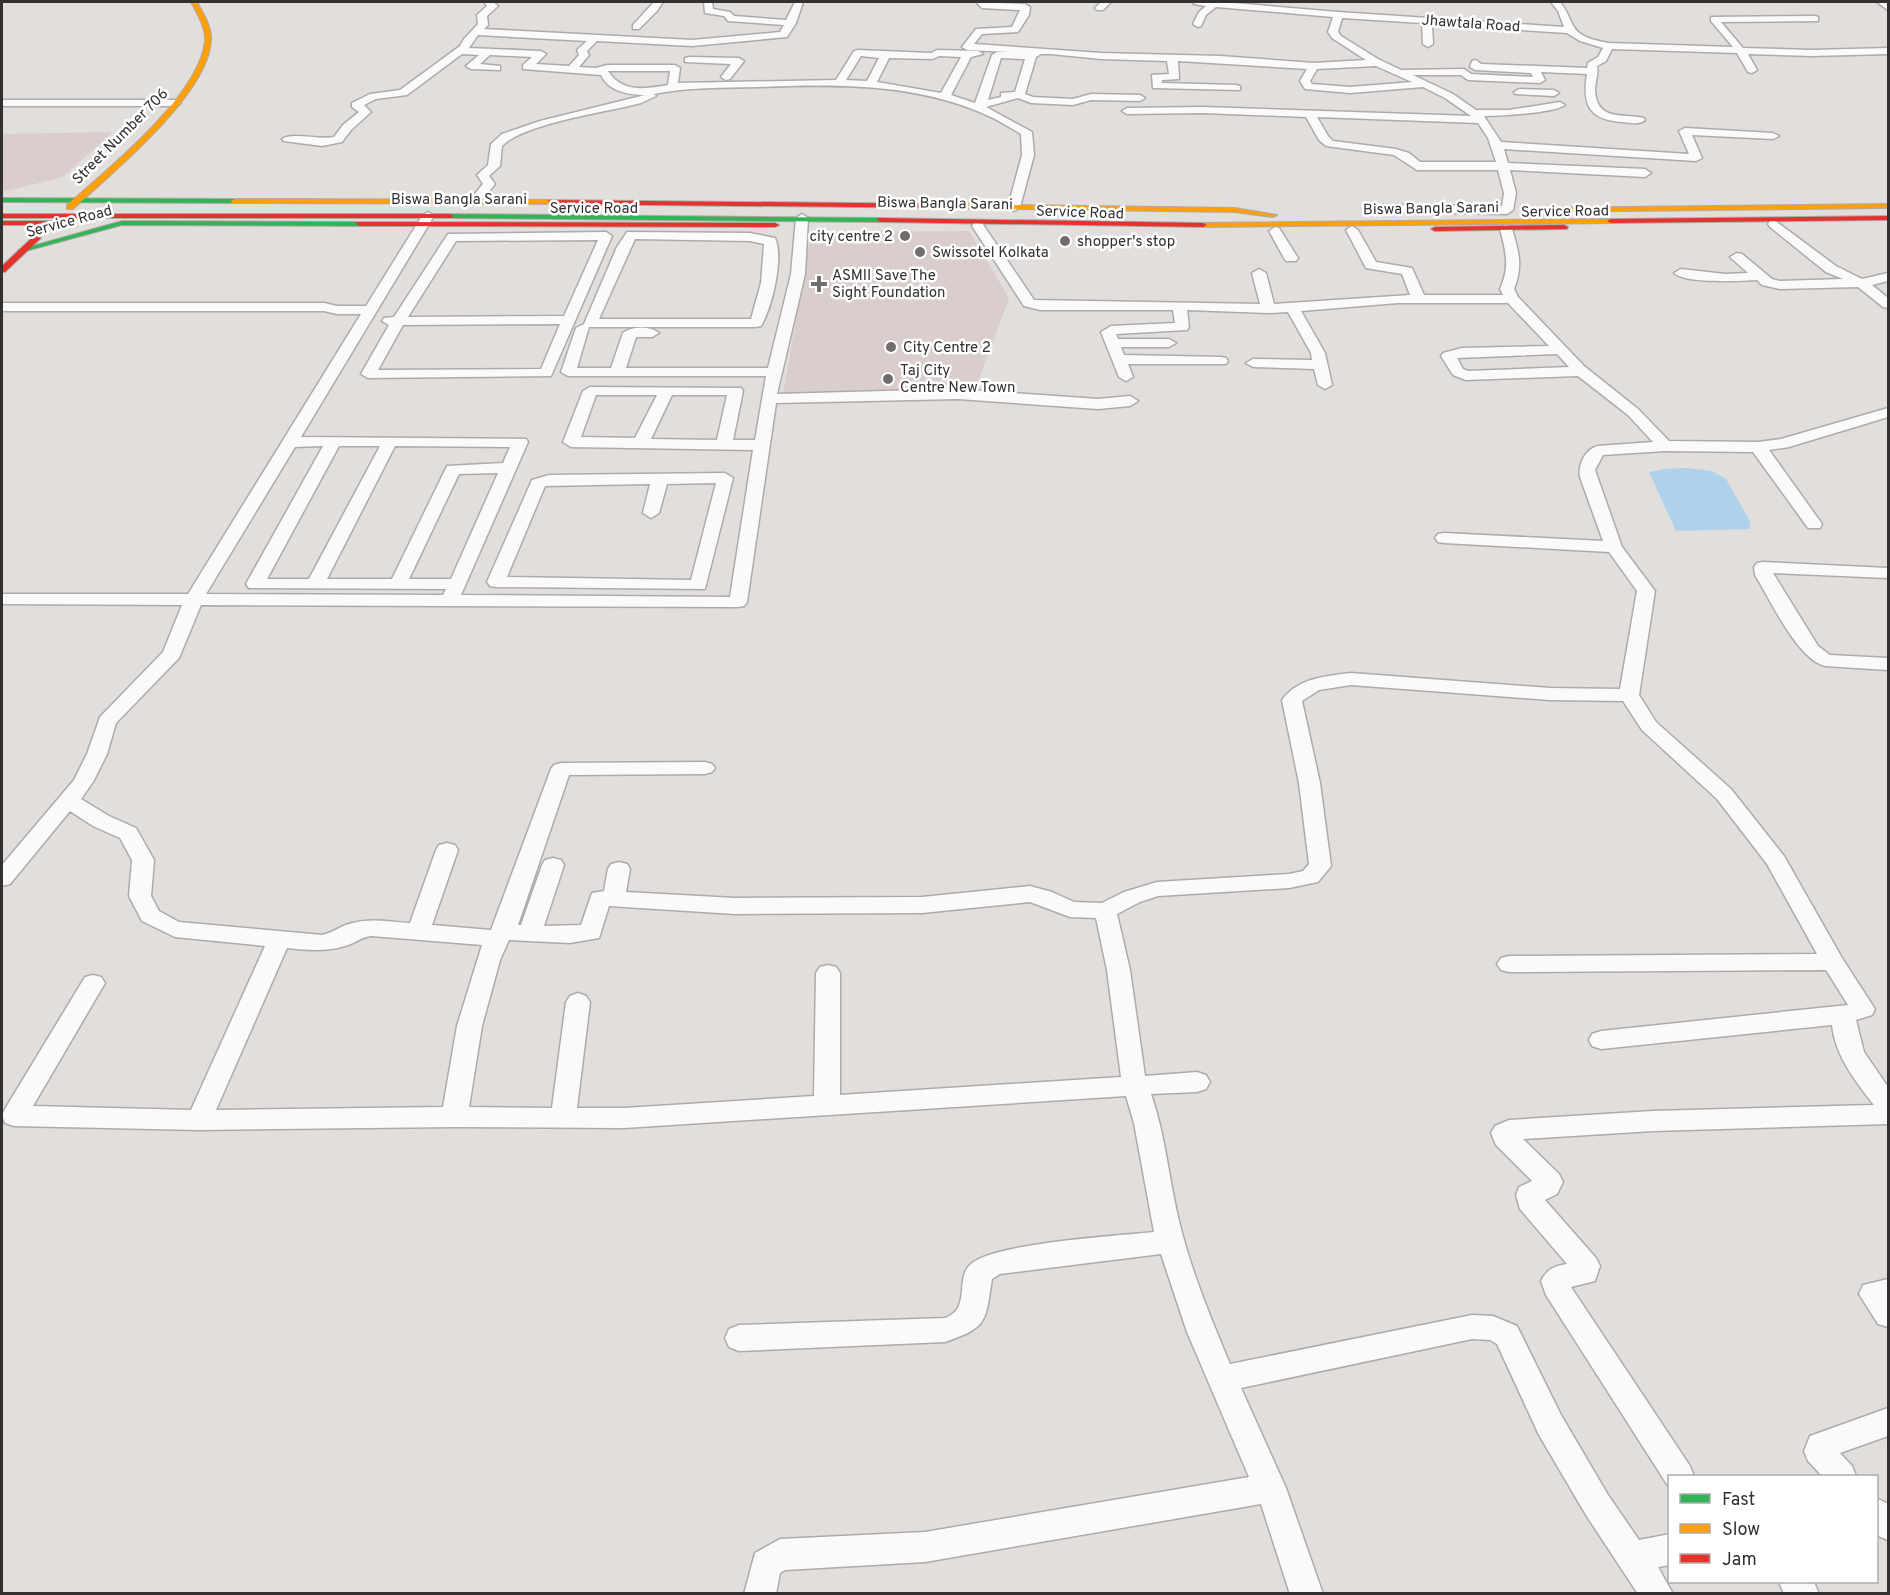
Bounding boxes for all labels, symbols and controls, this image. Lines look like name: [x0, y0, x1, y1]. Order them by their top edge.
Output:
street label: Jhawtala Road: [1421, 12, 1521, 37]
street label: Street Number 706: [69, 85, 173, 189]
street label: Biswa Bangla Sarani: [391, 191, 527, 210]
street label: Biswa Bangla Sarani: [877, 194, 1013, 215]
street label: Biswa Bangla Sarani: [1363, 199, 1499, 220]
street label: Service Road: [550, 200, 638, 219]
street label: Service Road: [24, 202, 115, 243]
street label: Service Road: [1035, 202, 1124, 225]
street label: Service Road: [1521, 202, 1609, 223]
place label: city centre 2: [809, 228, 893, 247]
marker: city centre 2: [898, 229, 912, 243]
place label: shopper's stop: [1077, 233, 1175, 252]
marker: shopper's stop: [1058, 234, 1072, 248]
place label: Swissotel Kolkata: [932, 244, 1049, 263]
marker: Swissotel Kolkata: [913, 245, 927, 259]
place label: ASMII Save The Sight Foundation: [832, 267, 946, 303]
marker: ASMII Save The Sight Foundation: [810, 275, 828, 293]
place label: City Centre 2: [903, 339, 991, 358]
marker: City Centre 2: [884, 340, 898, 354]
place label: Taj City Centre New Town: [900, 362, 1015, 398]
marker: Taj City Centre New Town: [881, 372, 895, 386]
legend: [1668, 1475, 1878, 1583]
text: Fast: [1722, 1489, 1755, 1512]
text: Slow: [1722, 1519, 1760, 1542]
text: Jam: [1722, 1549, 1757, 1572]

